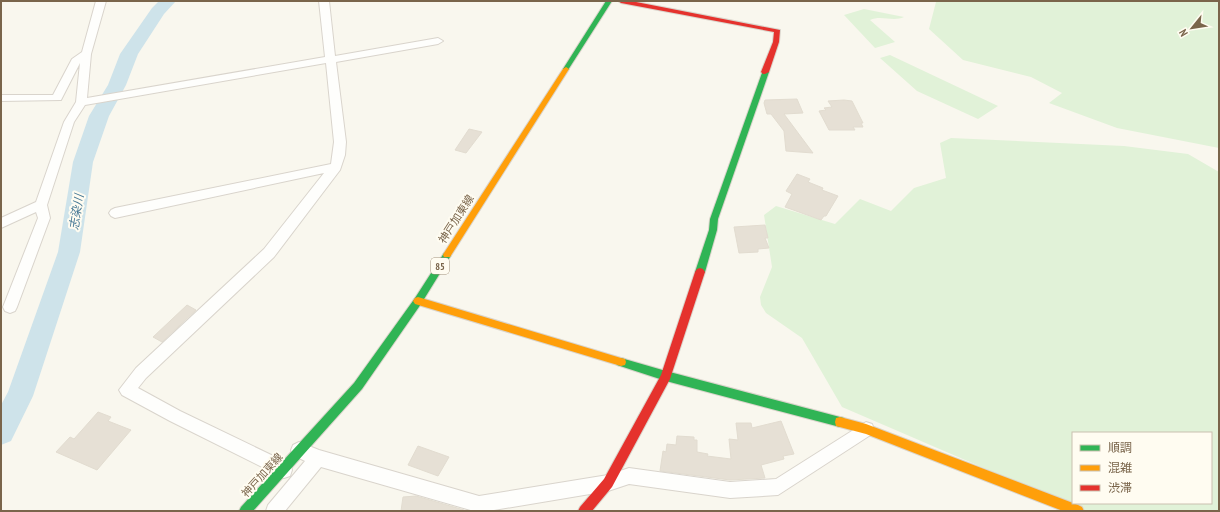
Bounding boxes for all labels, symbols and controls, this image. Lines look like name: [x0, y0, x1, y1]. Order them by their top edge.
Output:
north arrow: [1172, 8, 1212, 48]
text: N: [1176, 27, 1191, 39]
water label: 志染川: [66, 191, 87, 231]
street label: 神戸加東線: [435, 192, 477, 246]
road number: 85: [431, 258, 449, 274]
legend: [1072, 432, 1212, 504]
text: 順調: [1108, 440, 1132, 455]
street label: 神戸加東線: [238, 450, 286, 500]
text: 混雑: [1108, 460, 1132, 475]
text: 渋滞: [1108, 480, 1132, 495]

